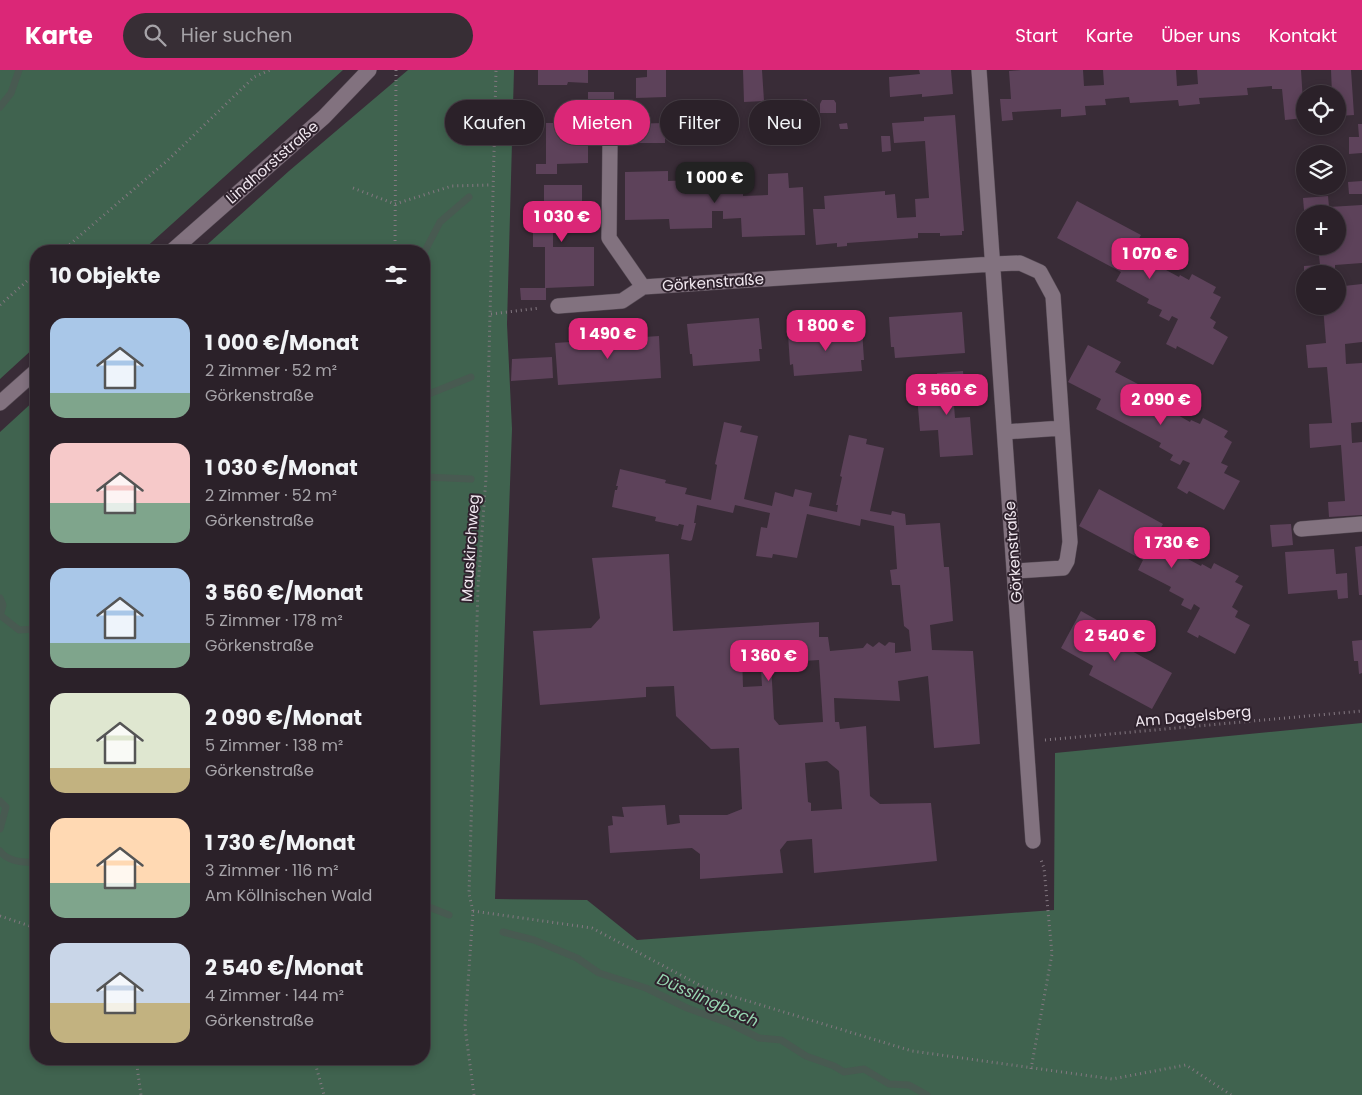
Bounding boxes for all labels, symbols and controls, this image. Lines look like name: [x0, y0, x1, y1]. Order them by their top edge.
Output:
search box: [123, 13, 473, 58]
text: Karte: [25, 19, 93, 52]
icon: search: [141, 21, 169, 49]
text: Hier suchen: [181, 22, 292, 49]
text: Start: [1015, 23, 1058, 48]
text: Karte: [1086, 23, 1133, 48]
text: Über uns: [1161, 23, 1241, 48]
text: Kontakt: [1269, 23, 1337, 48]
map controls: [1296, 85, 1346, 315]
button: locate: [1296, 85, 1346, 135]
chip: Kaufen: [445, 100, 544, 145]
chip: Mieten: [554, 100, 650, 145]
chip: Filter: [660, 100, 739, 145]
chip: Neu: [749, 100, 820, 145]
street label: Lindhorststraße: [221, 116, 323, 208]
button: layers: [1296, 145, 1346, 195]
pin: 1 000 €: [669, 162, 761, 204]
text: 1 000 €: [687, 166, 743, 189]
pin: 1 030 €: [516, 200, 608, 243]
text: 1 030 €: [534, 205, 590, 228]
button: +: [1296, 205, 1346, 255]
pin: 1 070 €: [1104, 238, 1196, 280]
text: 1 070 €: [1123, 242, 1177, 265]
text: 10 Objekte: [50, 261, 160, 290]
icon: filters: [382, 261, 410, 289]
button: −: [1296, 265, 1346, 315]
street label: Görkenstraße: [661, 268, 765, 296]
pin: 1 800 €: [780, 310, 872, 352]
text: 1 800 €: [798, 314, 854, 337]
pin: 1 490 €: [562, 318, 654, 360]
text: 1 490 €: [580, 322, 636, 345]
text: 1 000 €/Monat: [205, 328, 359, 357]
icon: home: [90, 338, 150, 398]
text: 2 Zimmer · 52 m²: [205, 359, 337, 382]
pin: 3 560 €: [901, 374, 993, 416]
text: 3 560 €: [917, 378, 977, 401]
text: Görkenstraße: [205, 384, 314, 407]
pin: 2 090 €: [1115, 384, 1207, 426]
text: 2 090 €: [1131, 388, 1191, 411]
text: 1 030 €/Monat: [205, 453, 358, 482]
icon: home: [90, 463, 150, 523]
text: 2 Zimmer · 52 m²: [205, 484, 337, 507]
street label: Mauskirchweg: [456, 493, 484, 603]
street label: Görkenstraße: [999, 500, 1027, 604]
text: Görkenstraße: [205, 509, 314, 532]
pin: 1 730 €: [1126, 526, 1218, 569]
text: 1 730 €: [1145, 531, 1199, 554]
text: 3 560 €/Monat: [205, 578, 363, 607]
icon: home: [90, 588, 150, 648]
text: 5 Zimmer · 178 m²: [205, 609, 343, 632]
pin: 2 540 €: [1069, 620, 1161, 662]
text: 2 540 €: [1085, 624, 1145, 647]
text: Görkenstraße: [205, 634, 314, 657]
pin: 1 360 €: [723, 640, 815, 682]
text: 1 360 €: [741, 644, 797, 667]
street label: Am Dagelsberg: [1134, 700, 1252, 732]
text: 2 090 €/Monat: [205, 703, 362, 732]
icon: home: [90, 713, 150, 773]
text: 5 Zimmer · 138 m²: [205, 734, 343, 757]
text: Görkenstraße: [205, 759, 314, 782]
text: 1 730 €/Monat: [205, 828, 355, 857]
icon: home: [90, 838, 150, 898]
text: 3 Zimmer · 116 m²: [205, 859, 339, 882]
text: Am Köllnischen Wald: [205, 884, 372, 907]
text: 2 540 €/Monat: [205, 953, 363, 982]
icon: home: [90, 963, 150, 1023]
water label: Düsslingbach: [654, 967, 762, 1033]
text: 4 Zimmer · 144 m²: [205, 984, 344, 1007]
text: Görkenstraße: [205, 1009, 314, 1032]

